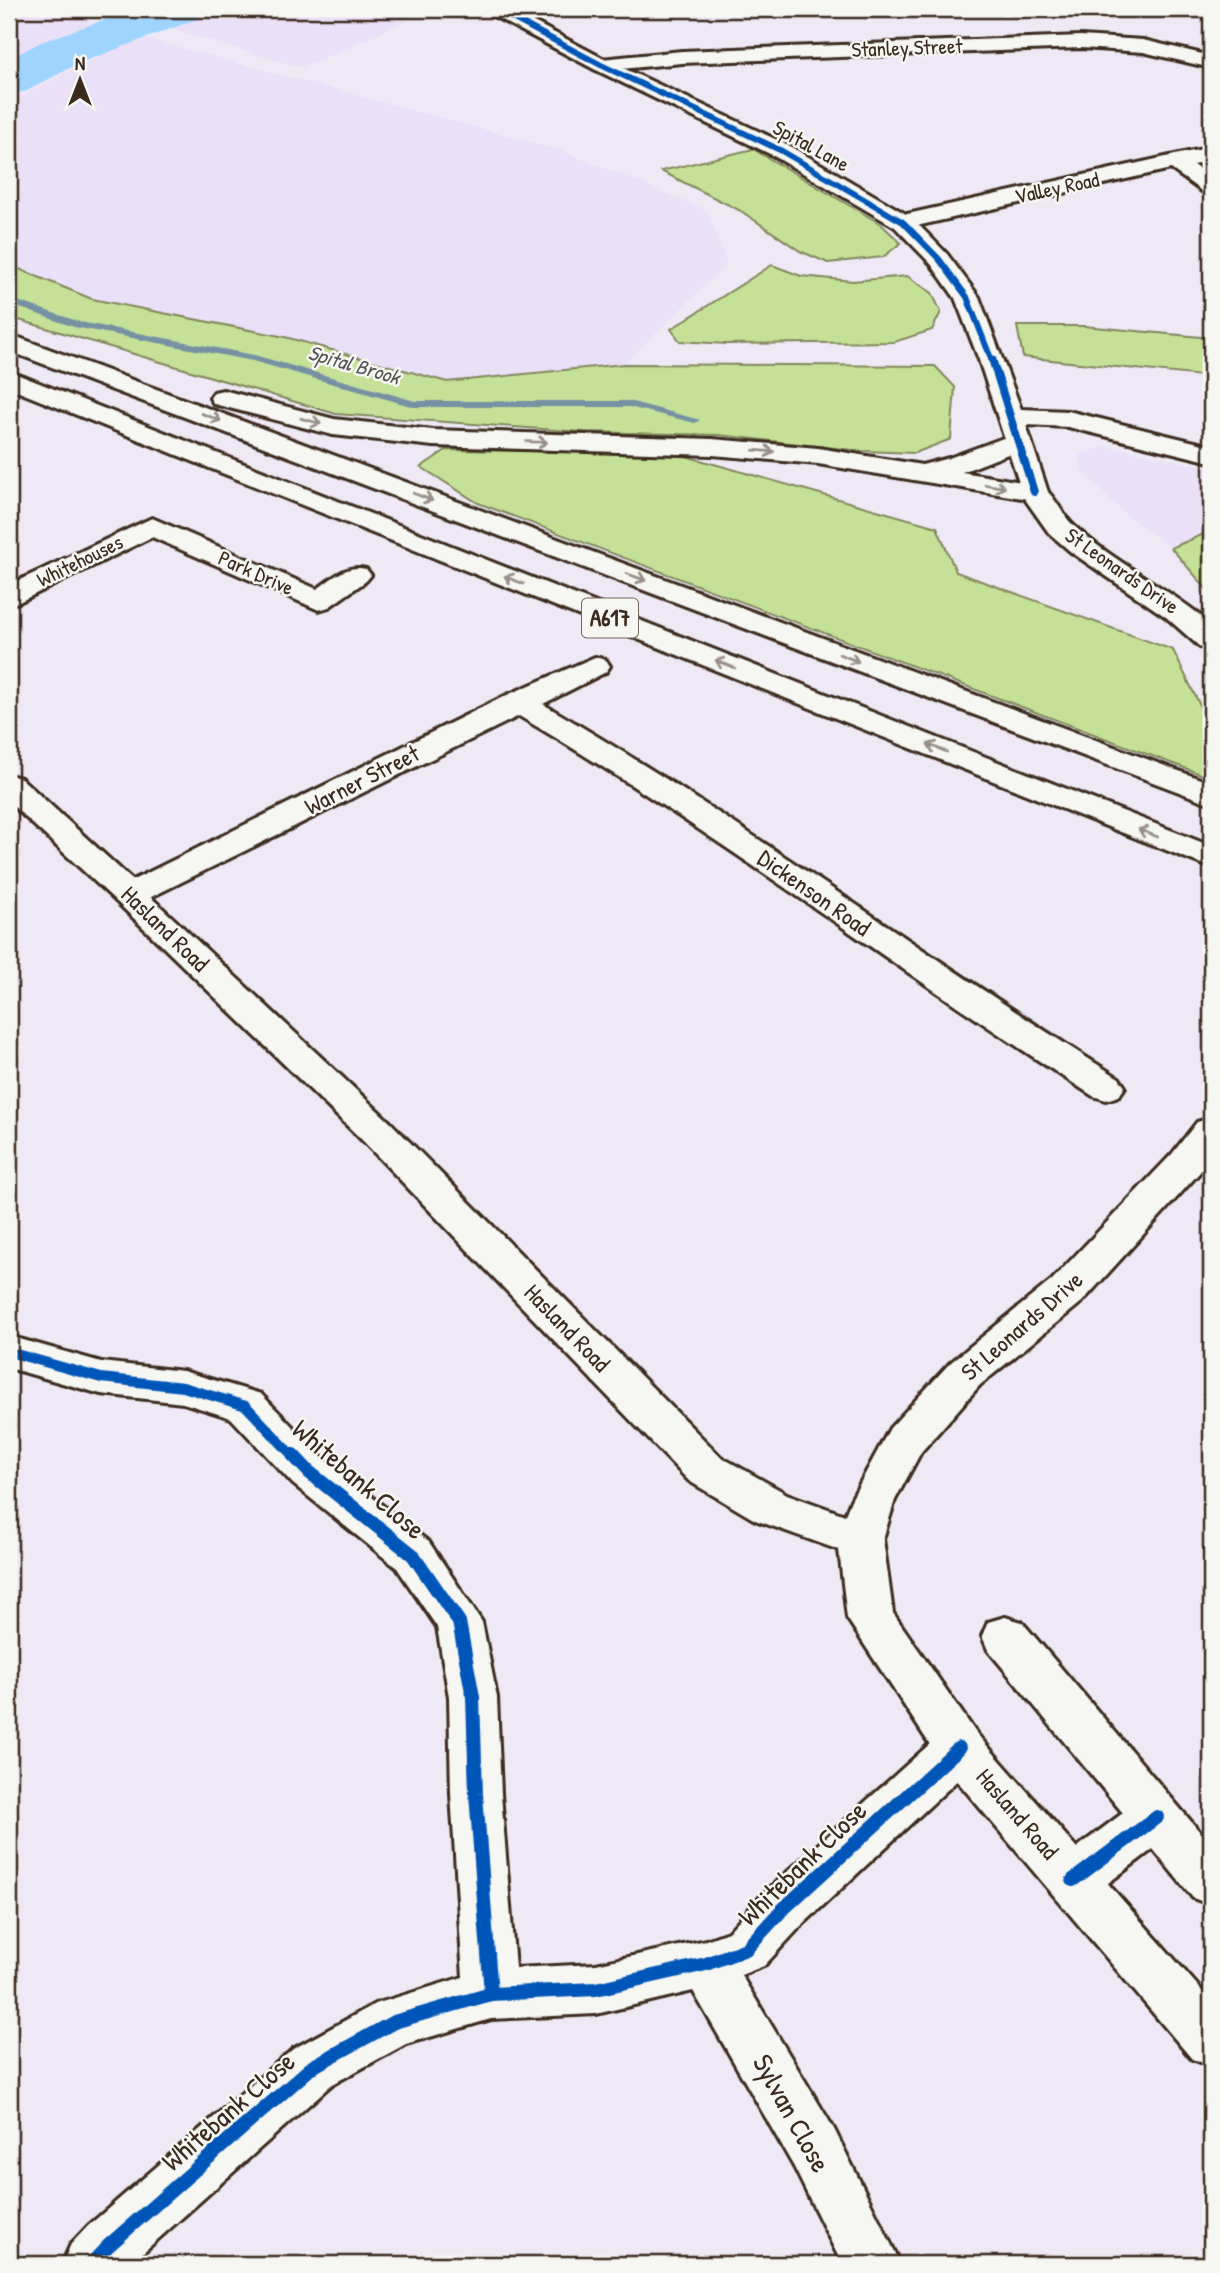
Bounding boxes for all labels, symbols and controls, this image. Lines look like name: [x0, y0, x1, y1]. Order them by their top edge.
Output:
street label: Stanley Street: [851, 31, 964, 64]
north arrow: [46, 46, 116, 116]
text: N: [75, 50, 85, 76]
street label: Spital Lane: [768, 113, 855, 178]
street label: Valley Road: [1012, 164, 1102, 211]
water label: Spital Brook: [305, 338, 405, 392]
one-way arrow: [199, 412, 221, 424]
one-way arrow: [299, 415, 322, 428]
one-way arrow: [525, 436, 548, 449]
one-way arrow: [752, 445, 775, 458]
one-way arrow: [983, 479, 1006, 492]
one-way arrow: [412, 492, 434, 504]
street label: St Leonards Drive: [1060, 521, 1185, 621]
street label: Whitehouses: [32, 527, 128, 594]
street label: Park Drive: [214, 543, 298, 602]
one-way arrow: [503, 572, 525, 585]
one-way arrow: [625, 572, 647, 585]
road number: A617: [582, 598, 638, 638]
one-way arrow: [838, 653, 859, 665]
one-way arrow: [715, 657, 737, 670]
street label: Warner Street: [299, 736, 425, 822]
one-way arrow: [926, 741, 948, 754]
one-way arrow: [1138, 825, 1159, 838]
street label: Dickenson Road: [752, 841, 877, 943]
street label: Hasland Road: [115, 878, 217, 978]
street label: St Leonards Drive: [954, 1263, 1089, 1387]
street label: Hasland Road: [518, 1276, 618, 1378]
street label: Whitebank Close: [284, 1410, 434, 1548]
street label: Hasland Road: [969, 1761, 1066, 1866]
street label: Whitebank Close: [729, 1792, 875, 1934]
street label: Whitebank Close: [153, 2042, 303, 2180]
street label: Sylvan Close: [744, 2047, 840, 2179]

